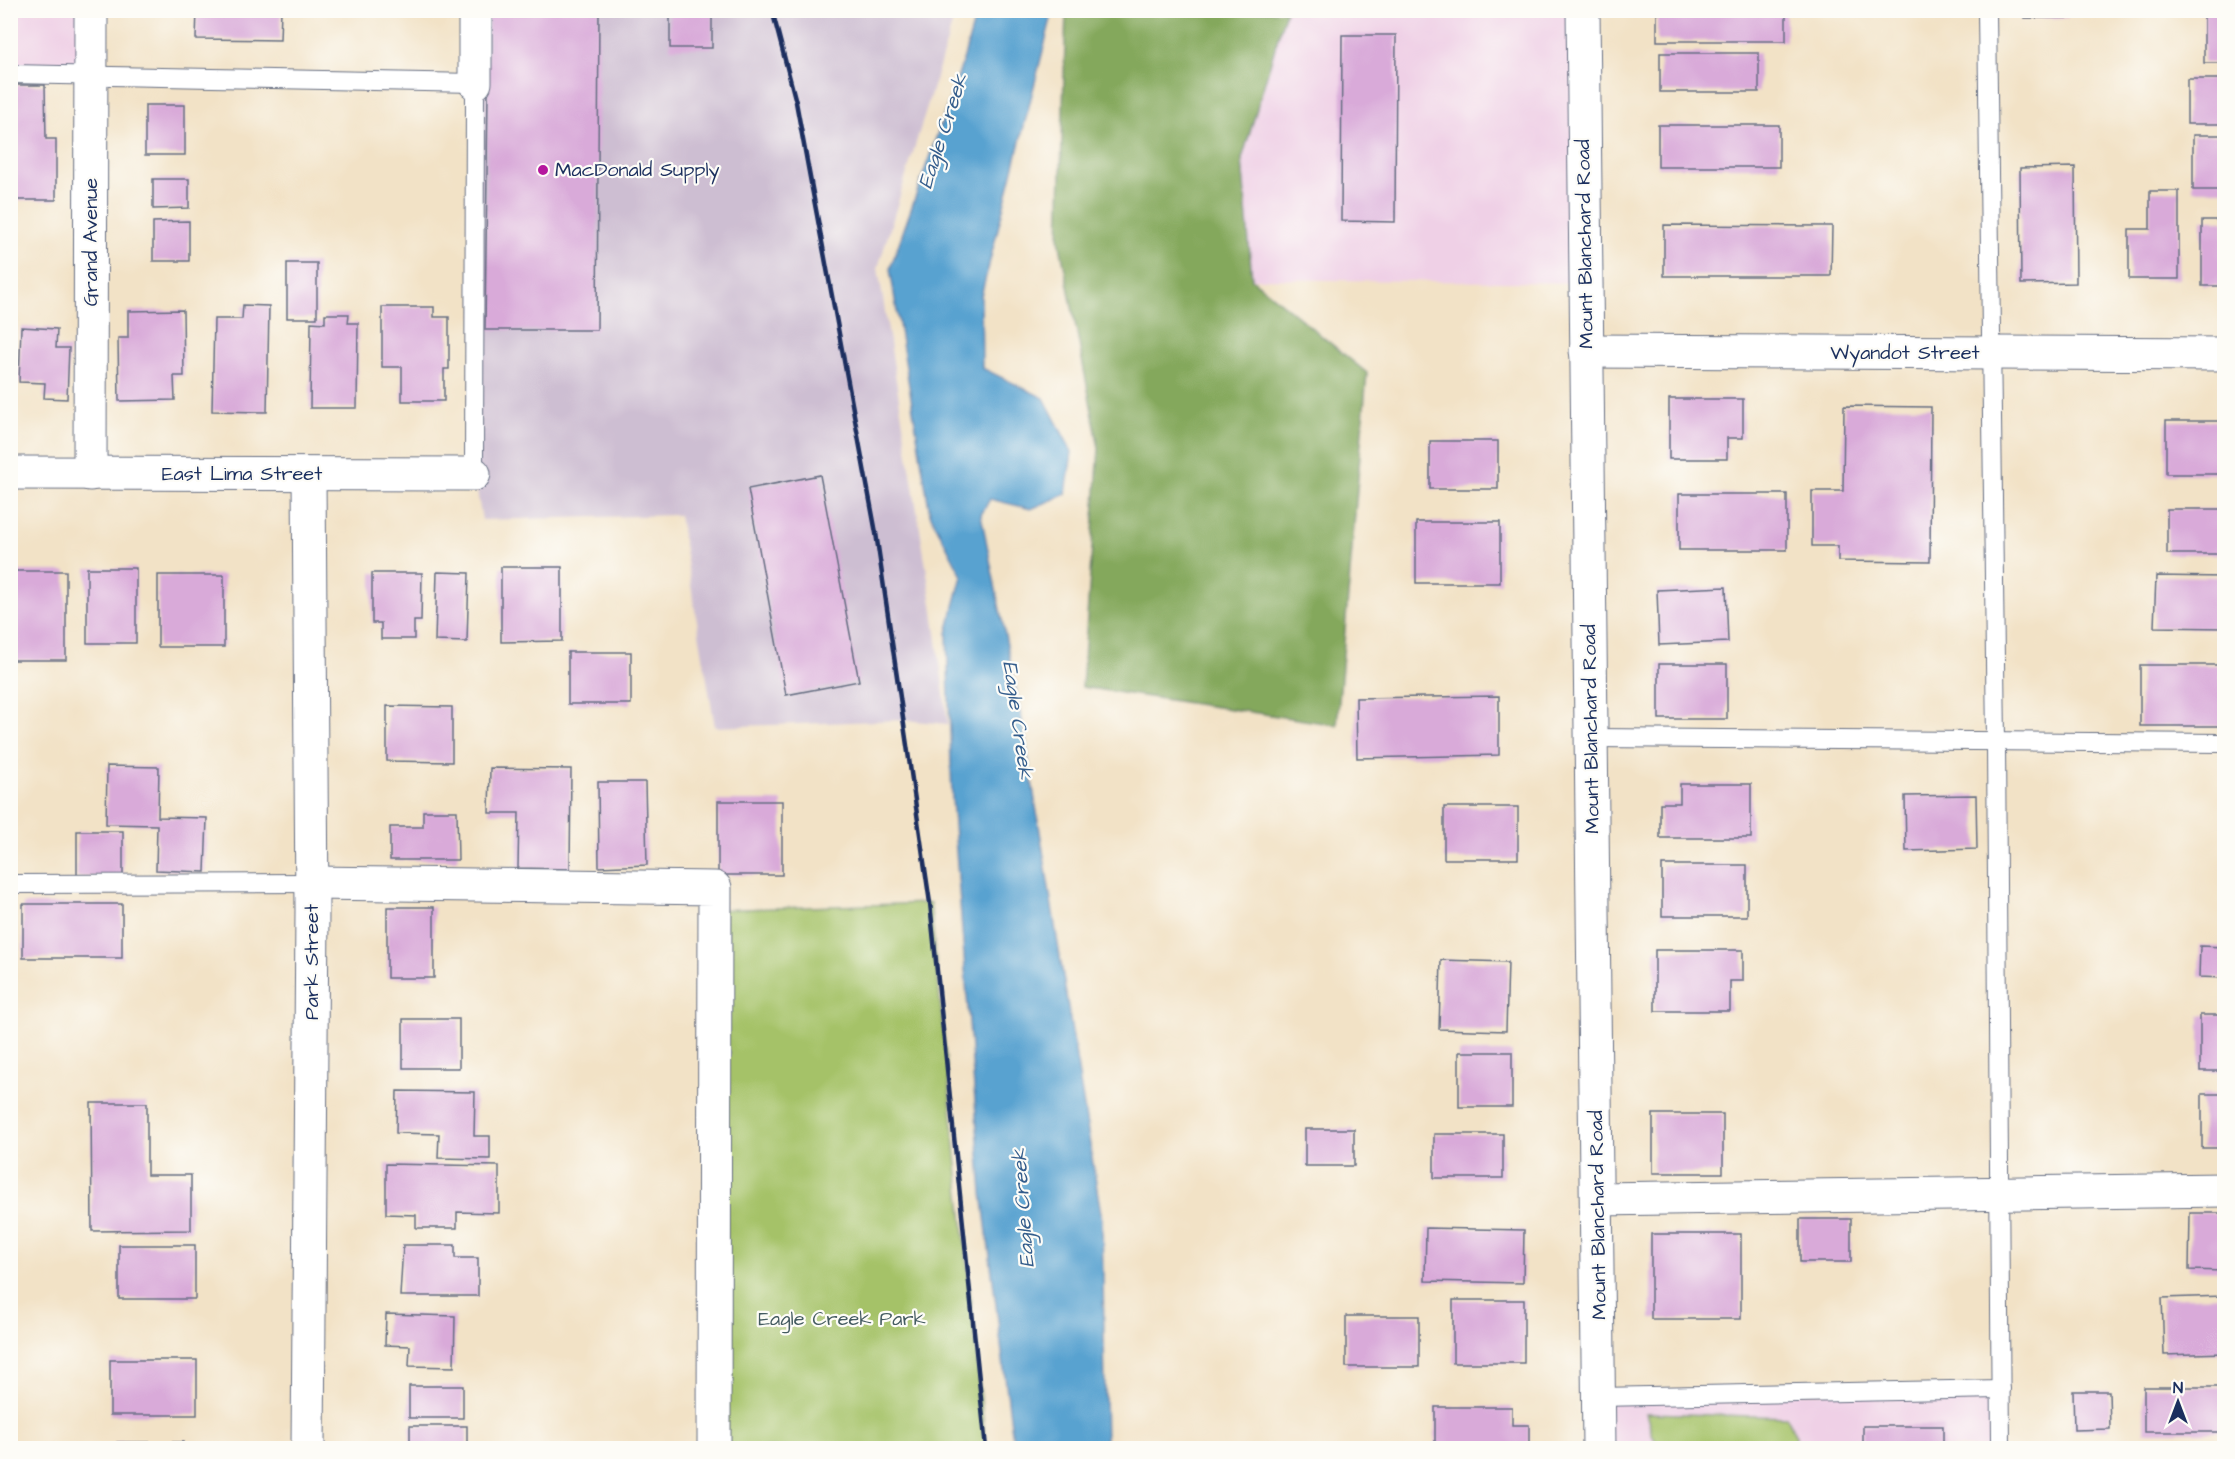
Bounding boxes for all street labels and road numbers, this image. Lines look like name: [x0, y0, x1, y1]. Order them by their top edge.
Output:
street label: Mount Blanchard Road: [1569, 139, 1601, 349]
street label: Grand Avenue: [77, 178, 105, 306]
street label: Wyandot Street: [1830, 339, 1980, 368]
street label: East Lima Street: [162, 460, 322, 488]
street label: Mount Blanchard Road: [1575, 624, 1607, 834]
street label: Park Street: [298, 904, 326, 1020]
street label: Mount Blanchard Road: [1582, 1110, 1614, 1320]

